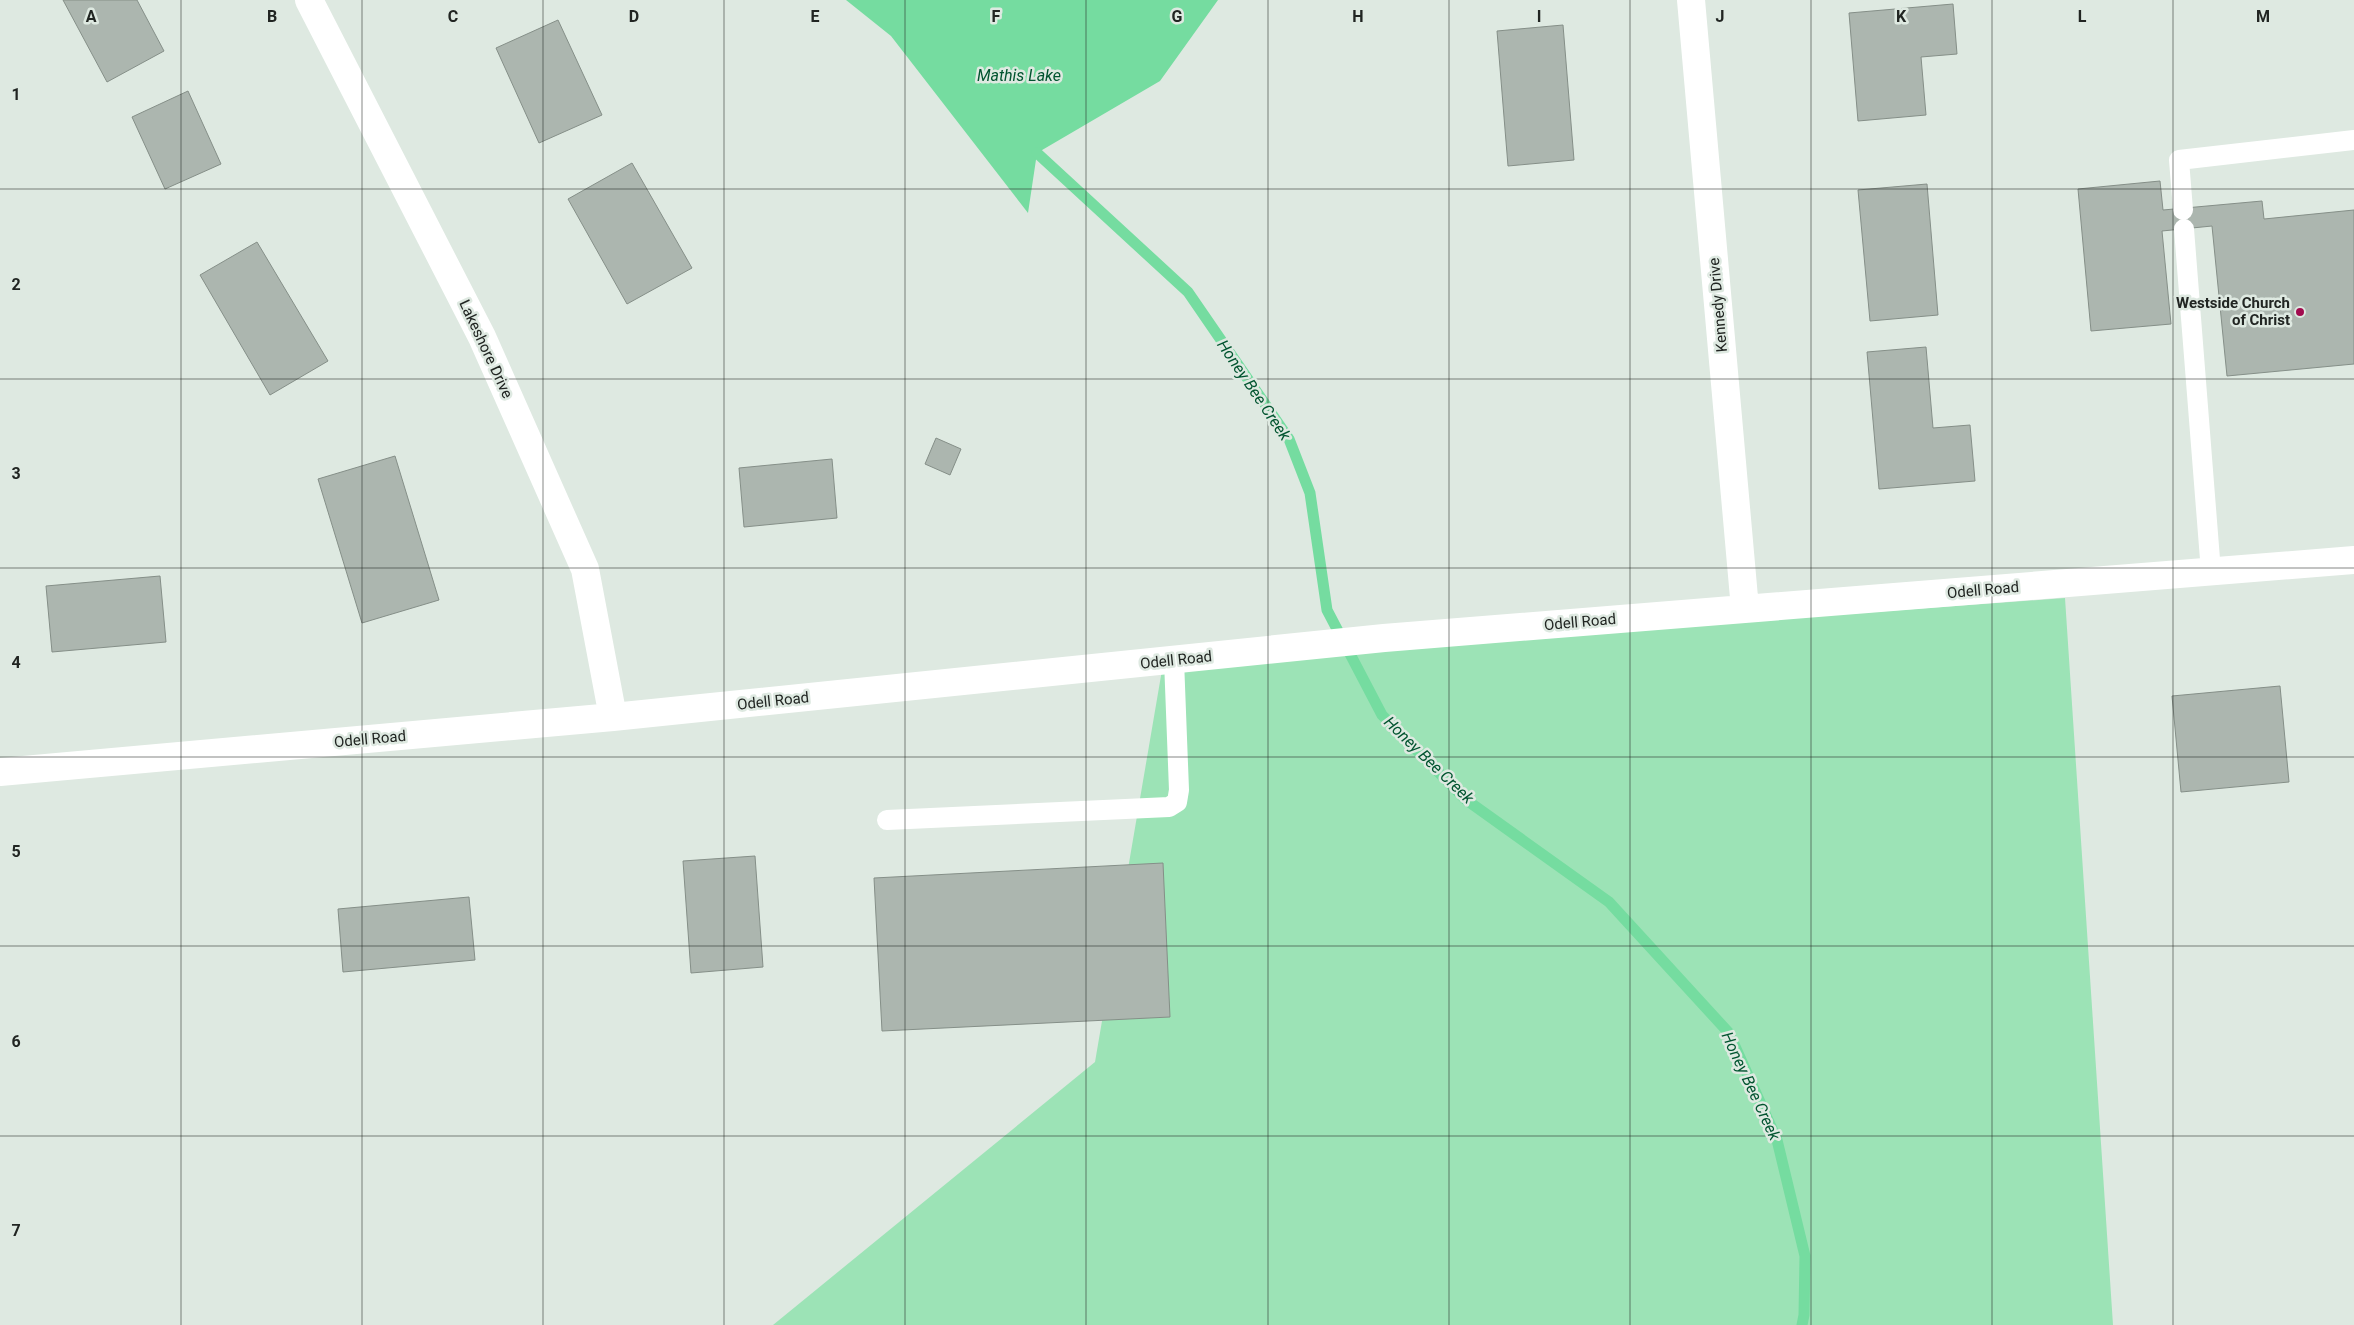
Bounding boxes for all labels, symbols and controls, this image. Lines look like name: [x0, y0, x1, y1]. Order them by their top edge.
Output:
text: A: [86, 7, 97, 26]
text: B: [267, 7, 277, 26]
text: C: [448, 7, 458, 26]
text: D: [629, 7, 639, 26]
text: E: [811, 7, 820, 26]
text: F: [992, 7, 1001, 26]
text: G: [1172, 7, 1183, 26]
text: H: [1352, 7, 1364, 26]
text: I: [1537, 7, 1541, 26]
text: J: [1716, 7, 1724, 26]
text: K: [1896, 7, 1907, 26]
text: L: [2078, 7, 2087, 26]
text: M: [2256, 7, 2270, 26]
water label: Mathis Lake: [977, 66, 1061, 85]
text: 1: [11, 85, 21, 104]
street label: Kennedy Drive: [1705, 257, 1731, 353]
text: 2: [11, 275, 21, 294]
place label: Westside Church of Christ: [2176, 294, 2290, 329]
street label: Lakeshore Drive: [455, 297, 517, 401]
marker: Westside Church of Christ: [2294, 306, 2306, 318]
water label: Honey Bee Creek: [1213, 336, 1295, 445]
text: 3: [11, 464, 21, 483]
street label: Odell Road: [1946, 578, 2020, 602]
street label: Odell Road: [1543, 610, 1617, 634]
street label: Odell Road: [1139, 647, 1213, 673]
text: 4: [11, 653, 21, 672]
street label: Odell Road: [736, 688, 810, 714]
water label: Honey Bee Creek: [1380, 712, 1479, 808]
street label: Odell Road: [333, 727, 407, 751]
text: 5: [11, 842, 21, 861]
water label: Honey Bee Creek: [1718, 1029, 1785, 1144]
text: 6: [11, 1032, 21, 1051]
text: 7: [11, 1221, 21, 1240]

